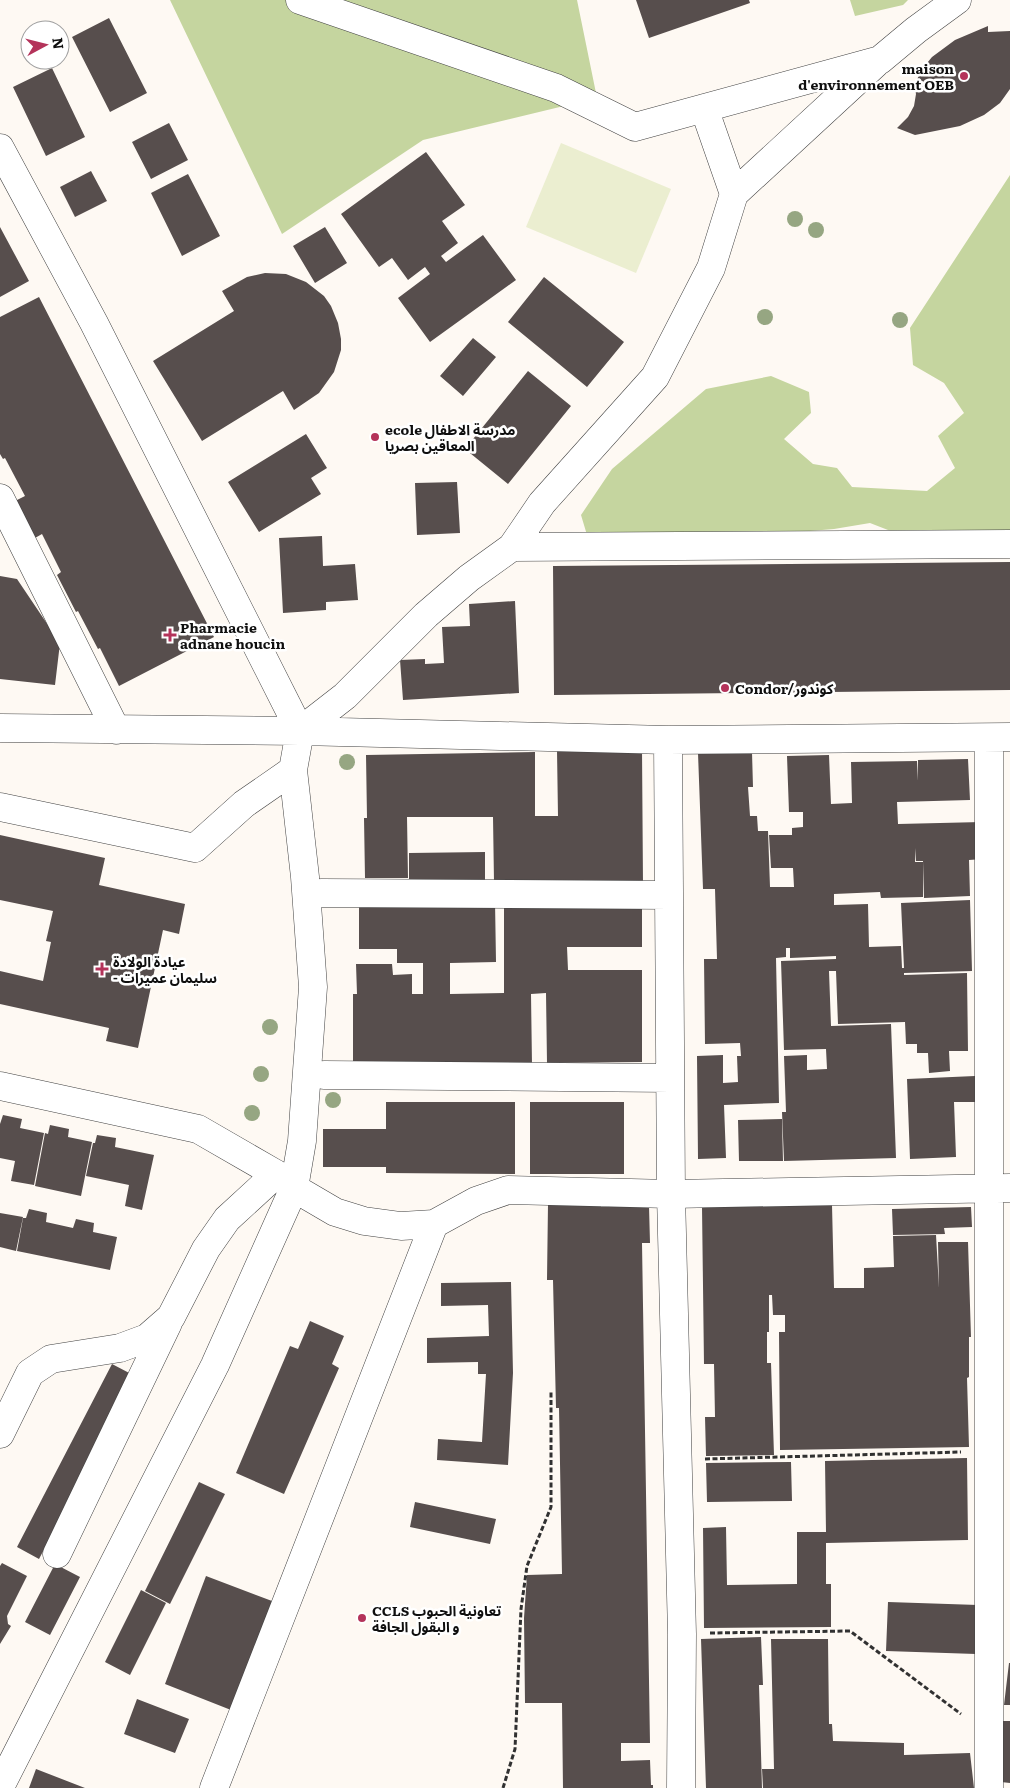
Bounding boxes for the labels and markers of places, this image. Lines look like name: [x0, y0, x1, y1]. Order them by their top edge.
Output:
place label: maison d'environnement OEB: [798, 58, 954, 94]
marker: maison d'environnement OEB: [958, 70, 970, 82]
place label: ecole مدرسة الاطفال المعاقين بصريا: [385, 419, 515, 455]
marker: ecole مدرسة الاطفال المعاقين بصريا: [369, 431, 381, 443]
place label: Pharmacie adnane houcin: [180, 617, 286, 653]
marker: Pharmacie adnane houcin: [164, 629, 176, 641]
place label: Condor/كوندور: [735, 678, 834, 698]
marker: Condor/كوندور: [719, 682, 731, 694]
place label: عيادة الولادة - سليمان عميرات: [113, 951, 217, 987]
marker: عيادة الولادة - سليمان عميرات: [95, 962, 109, 976]
place label: CCLS تعاونية الحبوب و البقول الجافة: [372, 1600, 501, 1636]
marker: CCLS تعاونية الحبوب و البقول الجافة: [356, 1612, 368, 1624]

